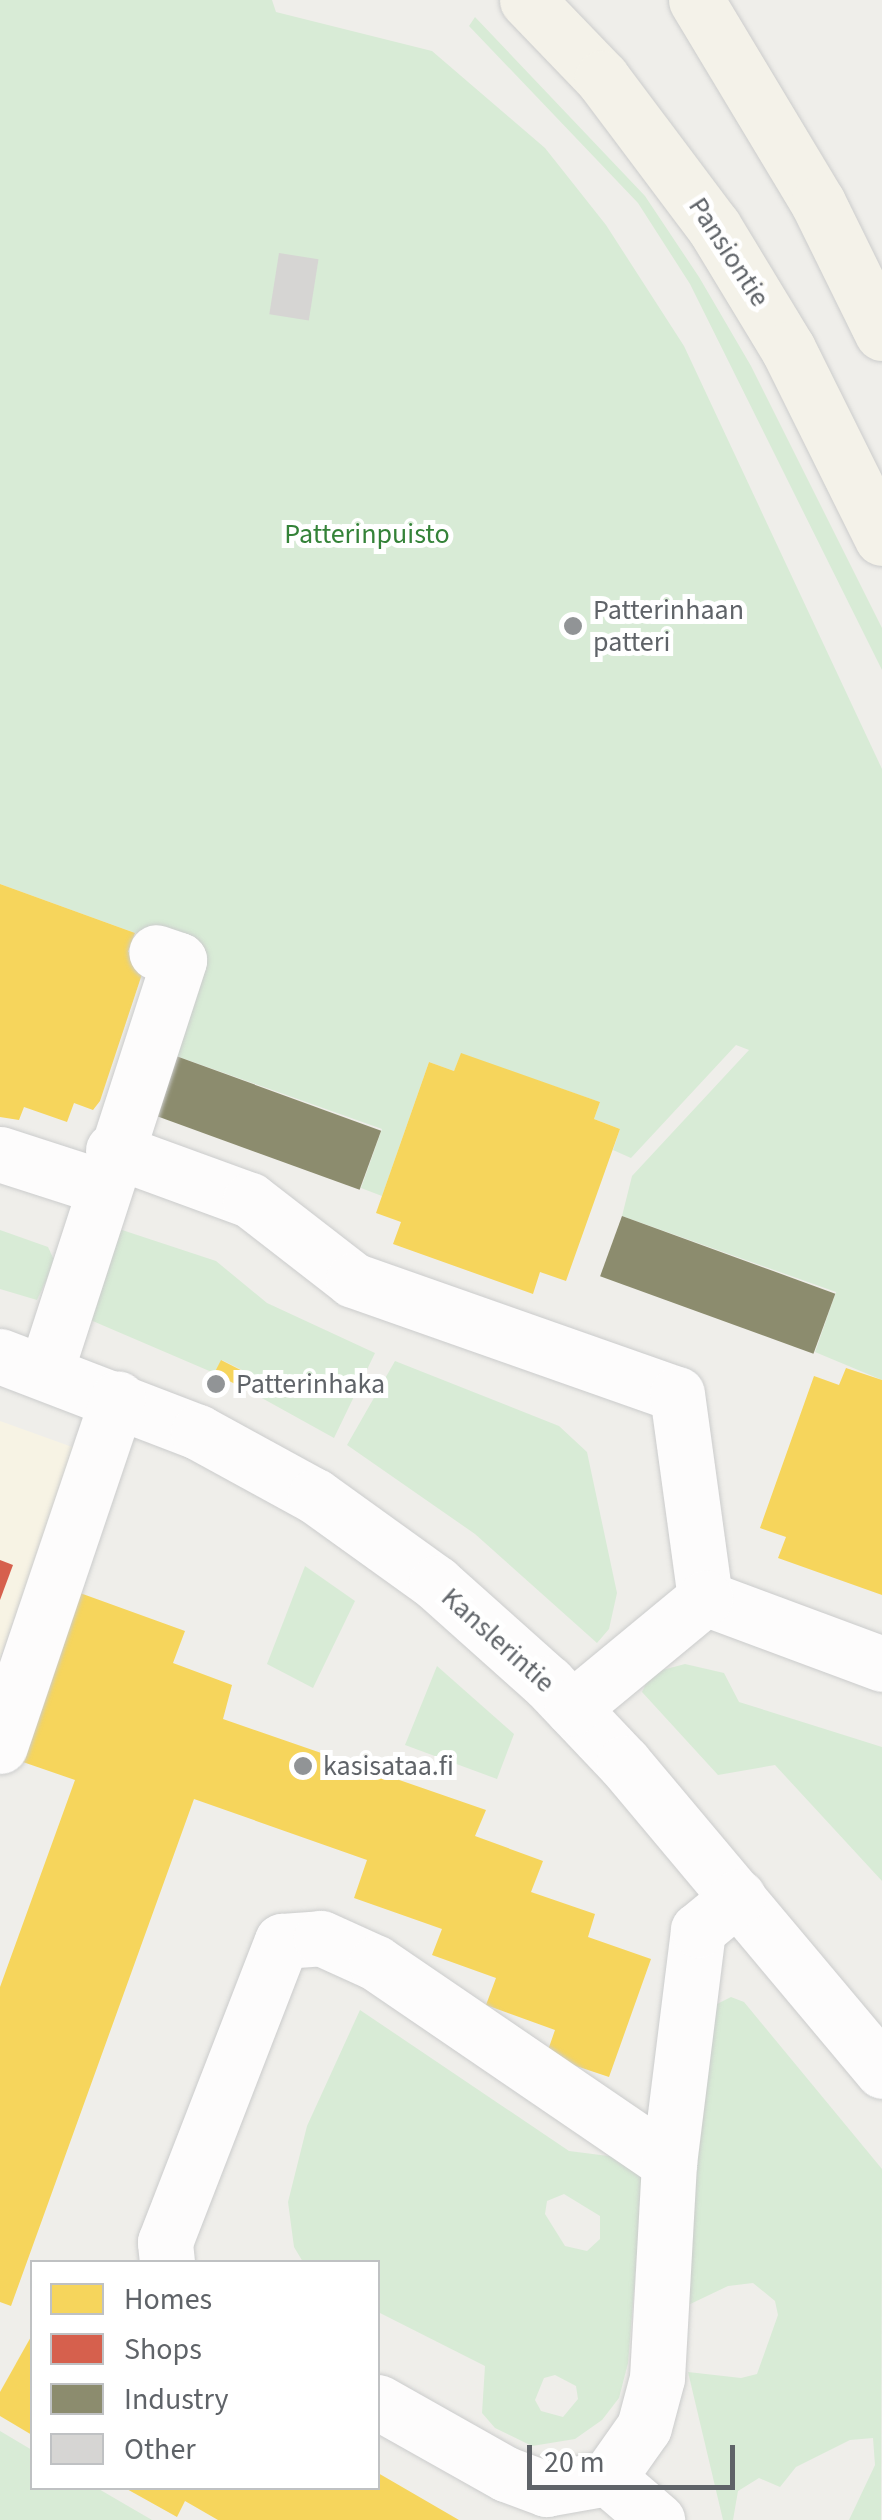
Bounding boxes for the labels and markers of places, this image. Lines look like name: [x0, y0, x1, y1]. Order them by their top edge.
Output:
place label: Patterinhaan patteri: [593, 593, 744, 659]
marker: Patterinhaan patteri: [562, 615, 584, 637]
place label: Patterinhaka: [236, 1367, 385, 1401]
marker: Patterinhaka: [205, 1373, 227, 1395]
place label: kasisataa.fi: [323, 1749, 454, 1783]
marker: kasisataa.fi: [292, 1755, 314, 1777]

